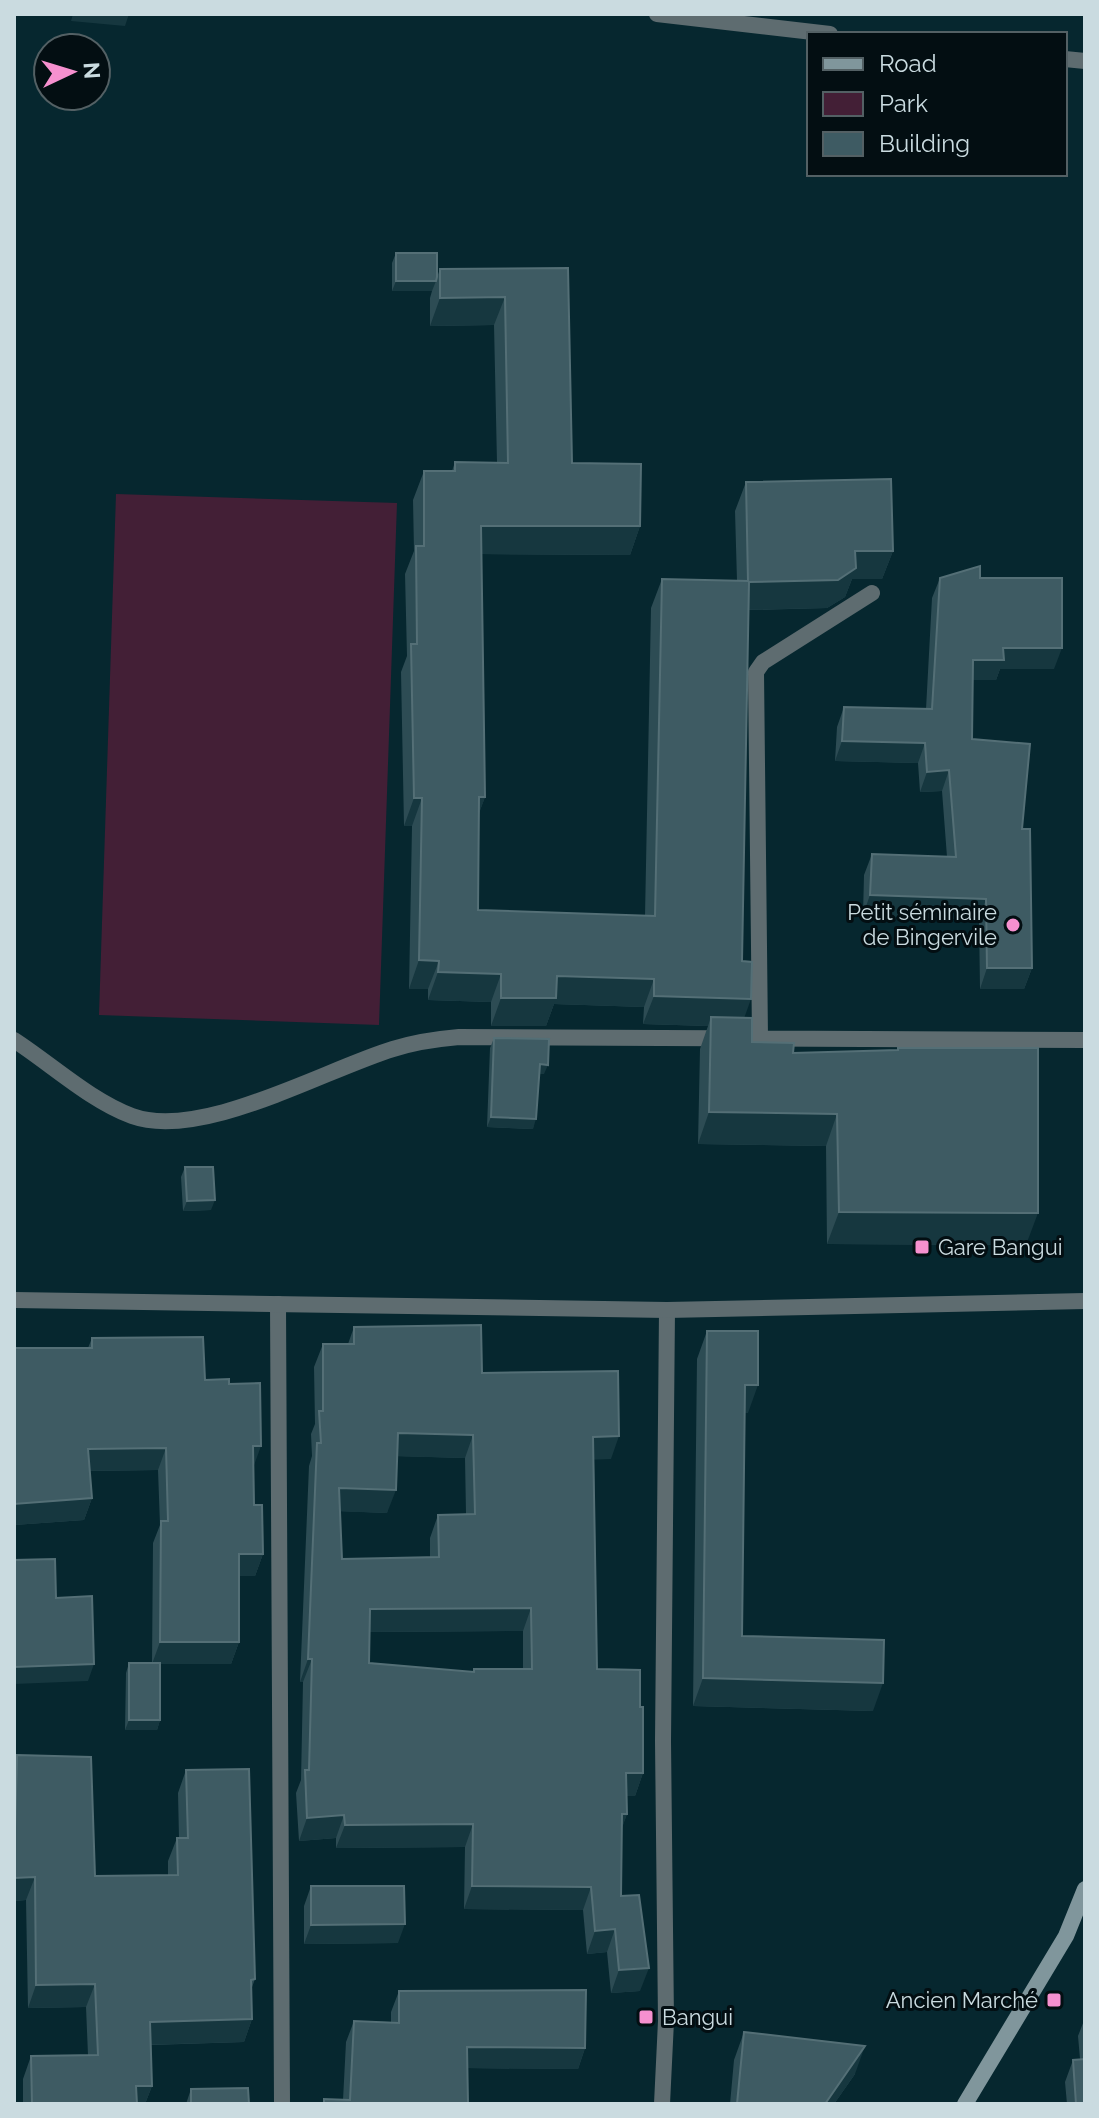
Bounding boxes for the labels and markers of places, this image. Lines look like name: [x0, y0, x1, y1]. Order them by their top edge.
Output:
place label: Petit séminaire de Bingervile: [847, 899, 997, 950]
marker: Petit séminaire de Bingervile: [1004, 916, 1022, 934]
place label: Gare Bangui: [938, 1234, 1063, 1260]
marker: Gare Bangui: [913, 1238, 931, 1256]
place label: Ancien Marché: [886, 1987, 1038, 2013]
marker: Ancien Marché: [1045, 1991, 1063, 2009]
place label: Bangui: [662, 2004, 733, 2030]
marker: Bangui: [637, 2008, 655, 2026]

